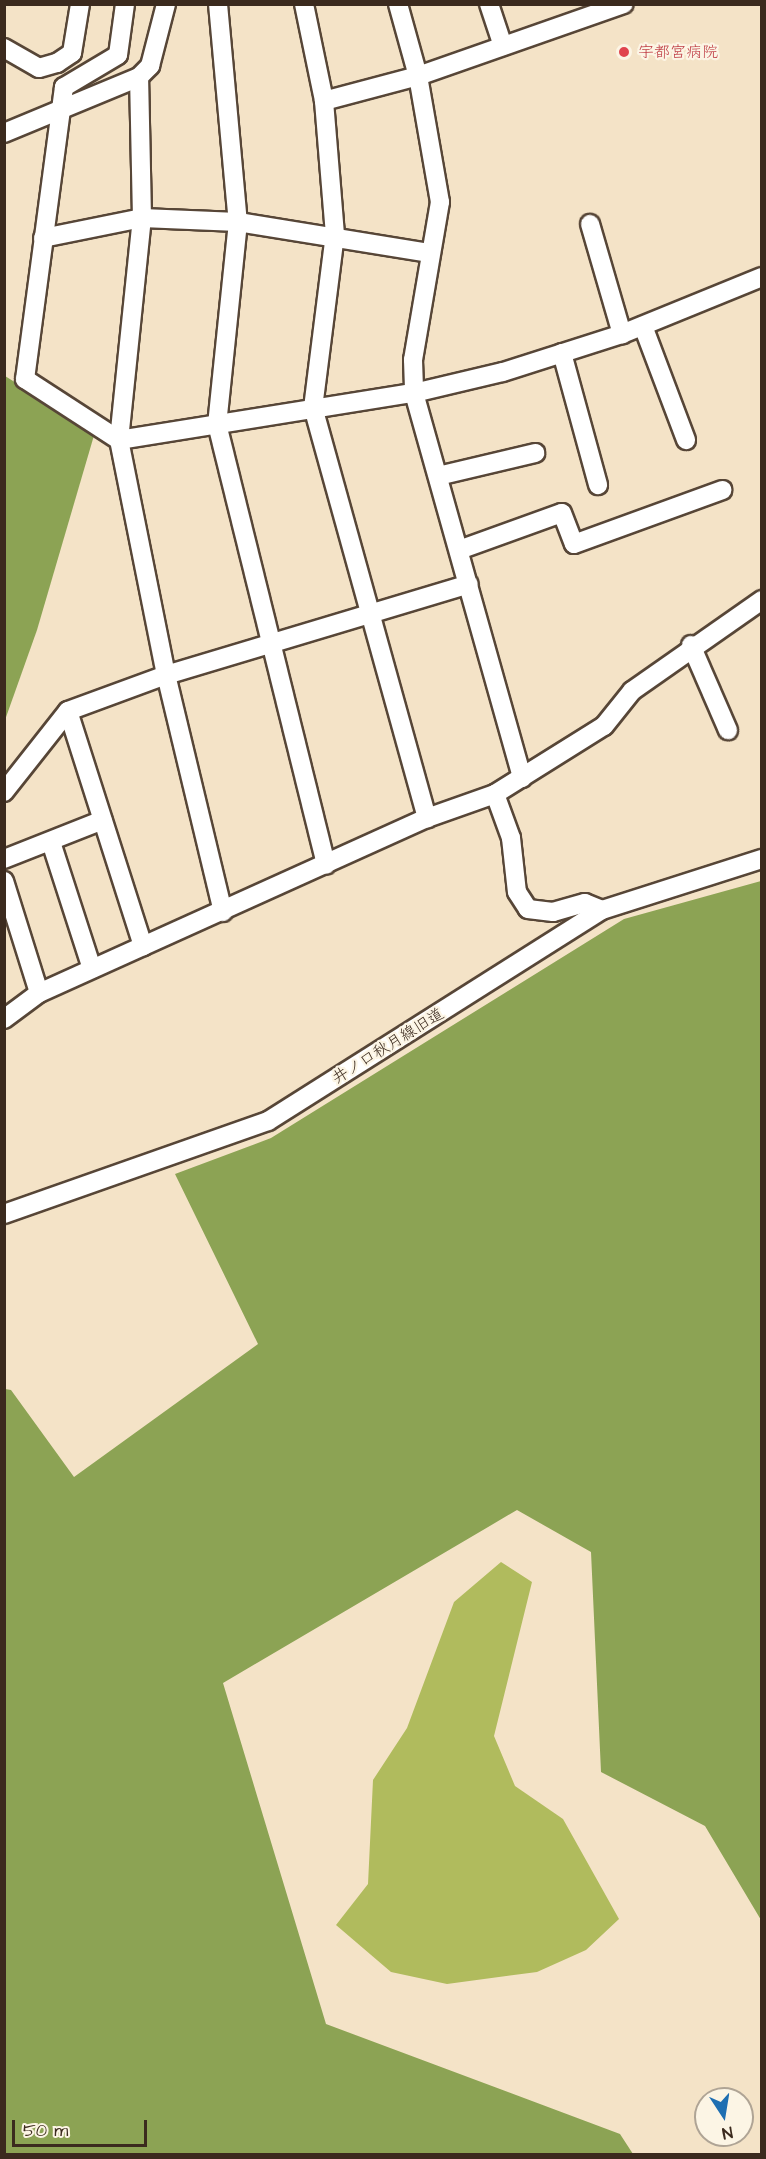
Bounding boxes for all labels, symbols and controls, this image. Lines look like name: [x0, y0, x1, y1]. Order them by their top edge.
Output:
place label: 宇都宮病院: [638, 42, 718, 62]
marker: 宇都宮病院: [615, 43, 633, 61]
street label: 井ノ口秋月線旧道: [329, 1004, 447, 1088]
north arrow: [694, 2087, 754, 2147]
scale bar: [15, 2108, 150, 2146]
text: 50 m: [23, 2118, 68, 2143]
text: N: [720, 2121, 735, 2144]

